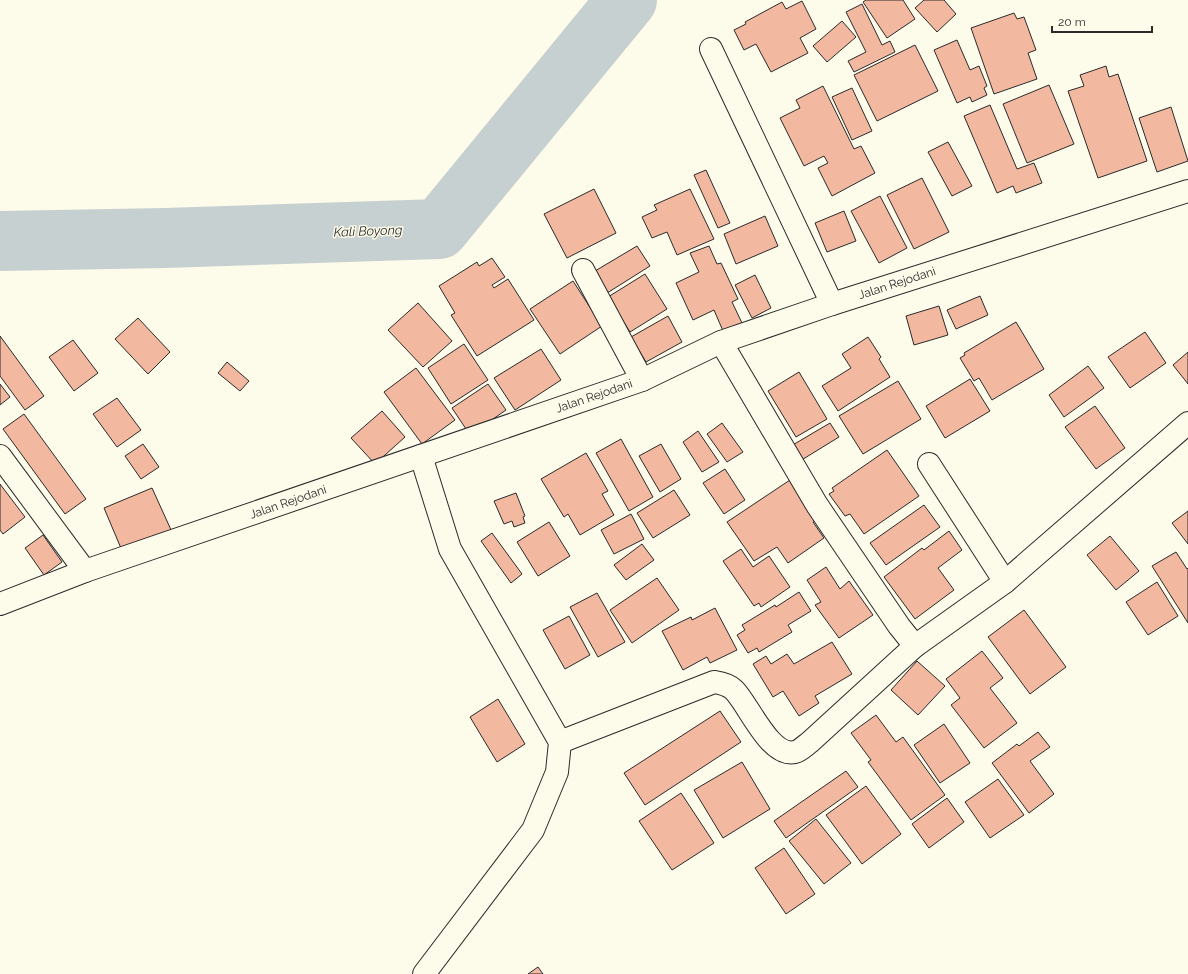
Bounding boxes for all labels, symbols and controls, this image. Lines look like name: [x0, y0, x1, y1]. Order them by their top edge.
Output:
scale bar: [1052, 8, 1152, 34]
text: 20 m: [1058, 15, 1086, 29]
water label: Kali Boyong: [333, 222, 403, 240]
street label: Jalan Rejodani: [857, 264, 937, 302]
street label: Jalan Rejodani: [554, 376, 634, 416]
street label: Jalan Rejodani: [248, 482, 328, 522]

